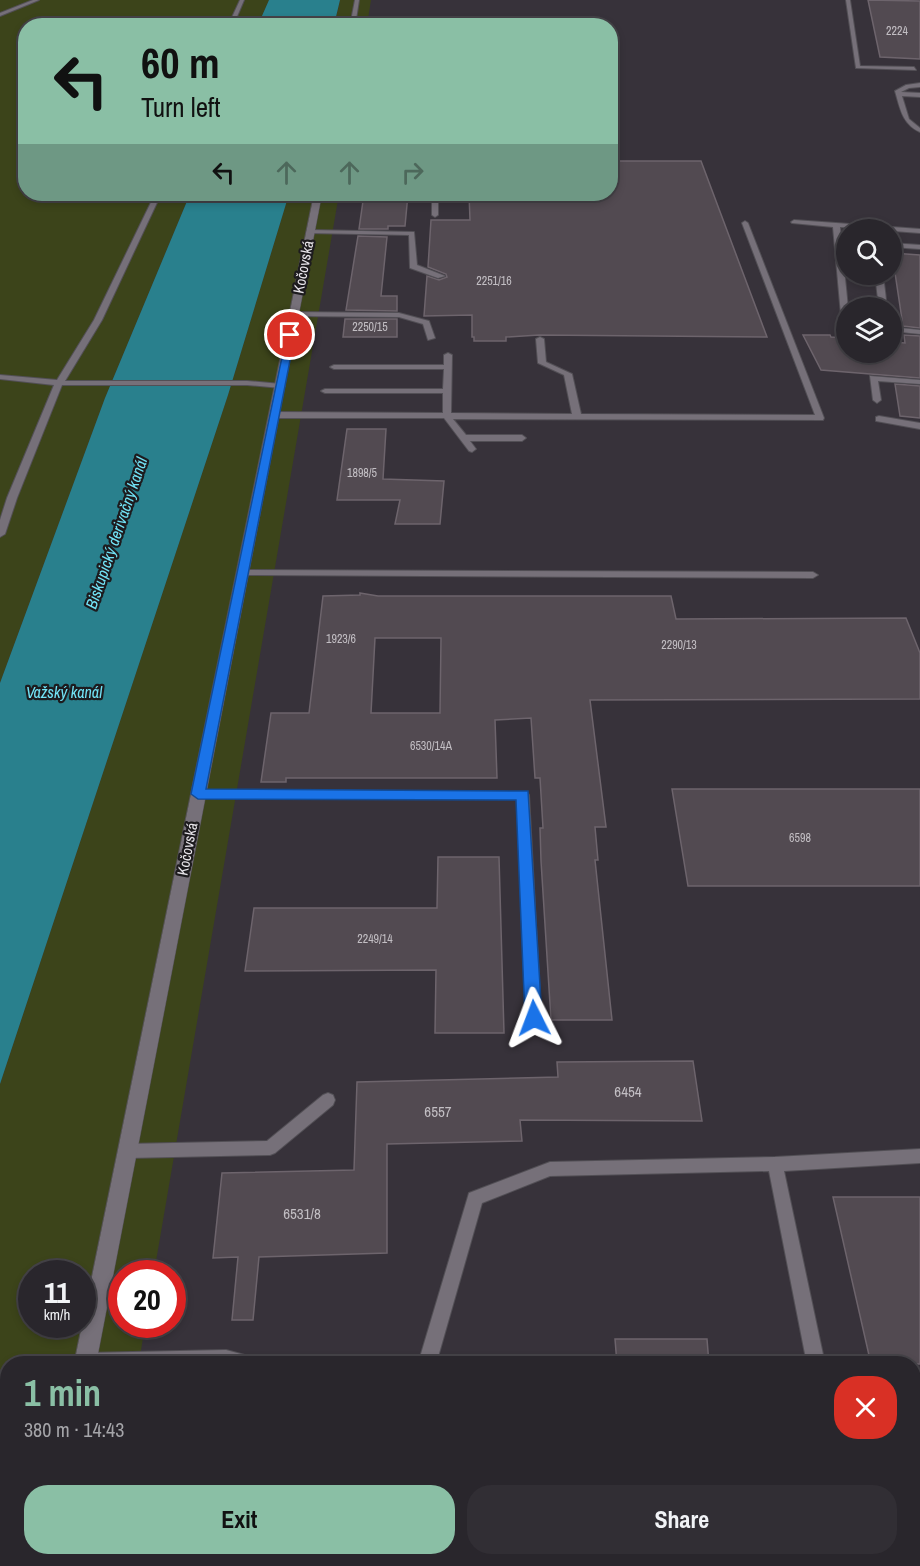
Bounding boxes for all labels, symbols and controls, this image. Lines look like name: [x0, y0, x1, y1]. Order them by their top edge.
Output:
house number: 2224: [886, 23, 908, 39]
text: 60 m: [141, 35, 220, 91]
icon: left: [42, 42, 120, 120]
text: Turn left: [141, 89, 220, 125]
icon: left: [207, 156, 240, 189]
icon: ahead: [270, 156, 303, 189]
icon: ahead: [333, 156, 366, 189]
icon: right: [396, 156, 429, 189]
map controls: [836, 219, 902, 363]
button: search: [836, 219, 902, 285]
street label: Kočovská: [288, 239, 318, 295]
house number: 2251/16: [476, 273, 512, 289]
button: layers: [836, 297, 902, 363]
pin: [264, 309, 315, 360]
icon: arrive: [273, 318, 306, 351]
house number: 2250/15: [352, 319, 388, 335]
water label: Biskupický derivačný kanál: [80, 453, 153, 612]
house number: 1898/5: [347, 465, 378, 481]
house number: 1923/6: [326, 631, 356, 647]
house number: 2290/13: [661, 637, 697, 653]
water label: Važský kanál: [26, 681, 103, 703]
house number: 6530/14A: [410, 738, 452, 754]
street label: Kočovská: [172, 821, 202, 877]
house number: 6598: [789, 830, 811, 846]
house number: 2249/14: [357, 931, 393, 947]
position arrow: [502, 986, 566, 1050]
house number: 6454: [614, 1081, 642, 1102]
house number: 6557: [424, 1101, 452, 1122]
house number: 6531/8: [283, 1203, 321, 1224]
speed limit sign: 20: [108, 1260, 186, 1338]
text: 11: [44, 1272, 70, 1312]
text: km/h: [44, 1304, 70, 1325]
text: 1 min: [24, 1369, 101, 1417]
button: close: [834, 1376, 897, 1439]
text: 380 m · 14:43: [24, 1416, 124, 1443]
button: Exit: [24, 1485, 455, 1554]
button: Share: [467, 1485, 897, 1554]

